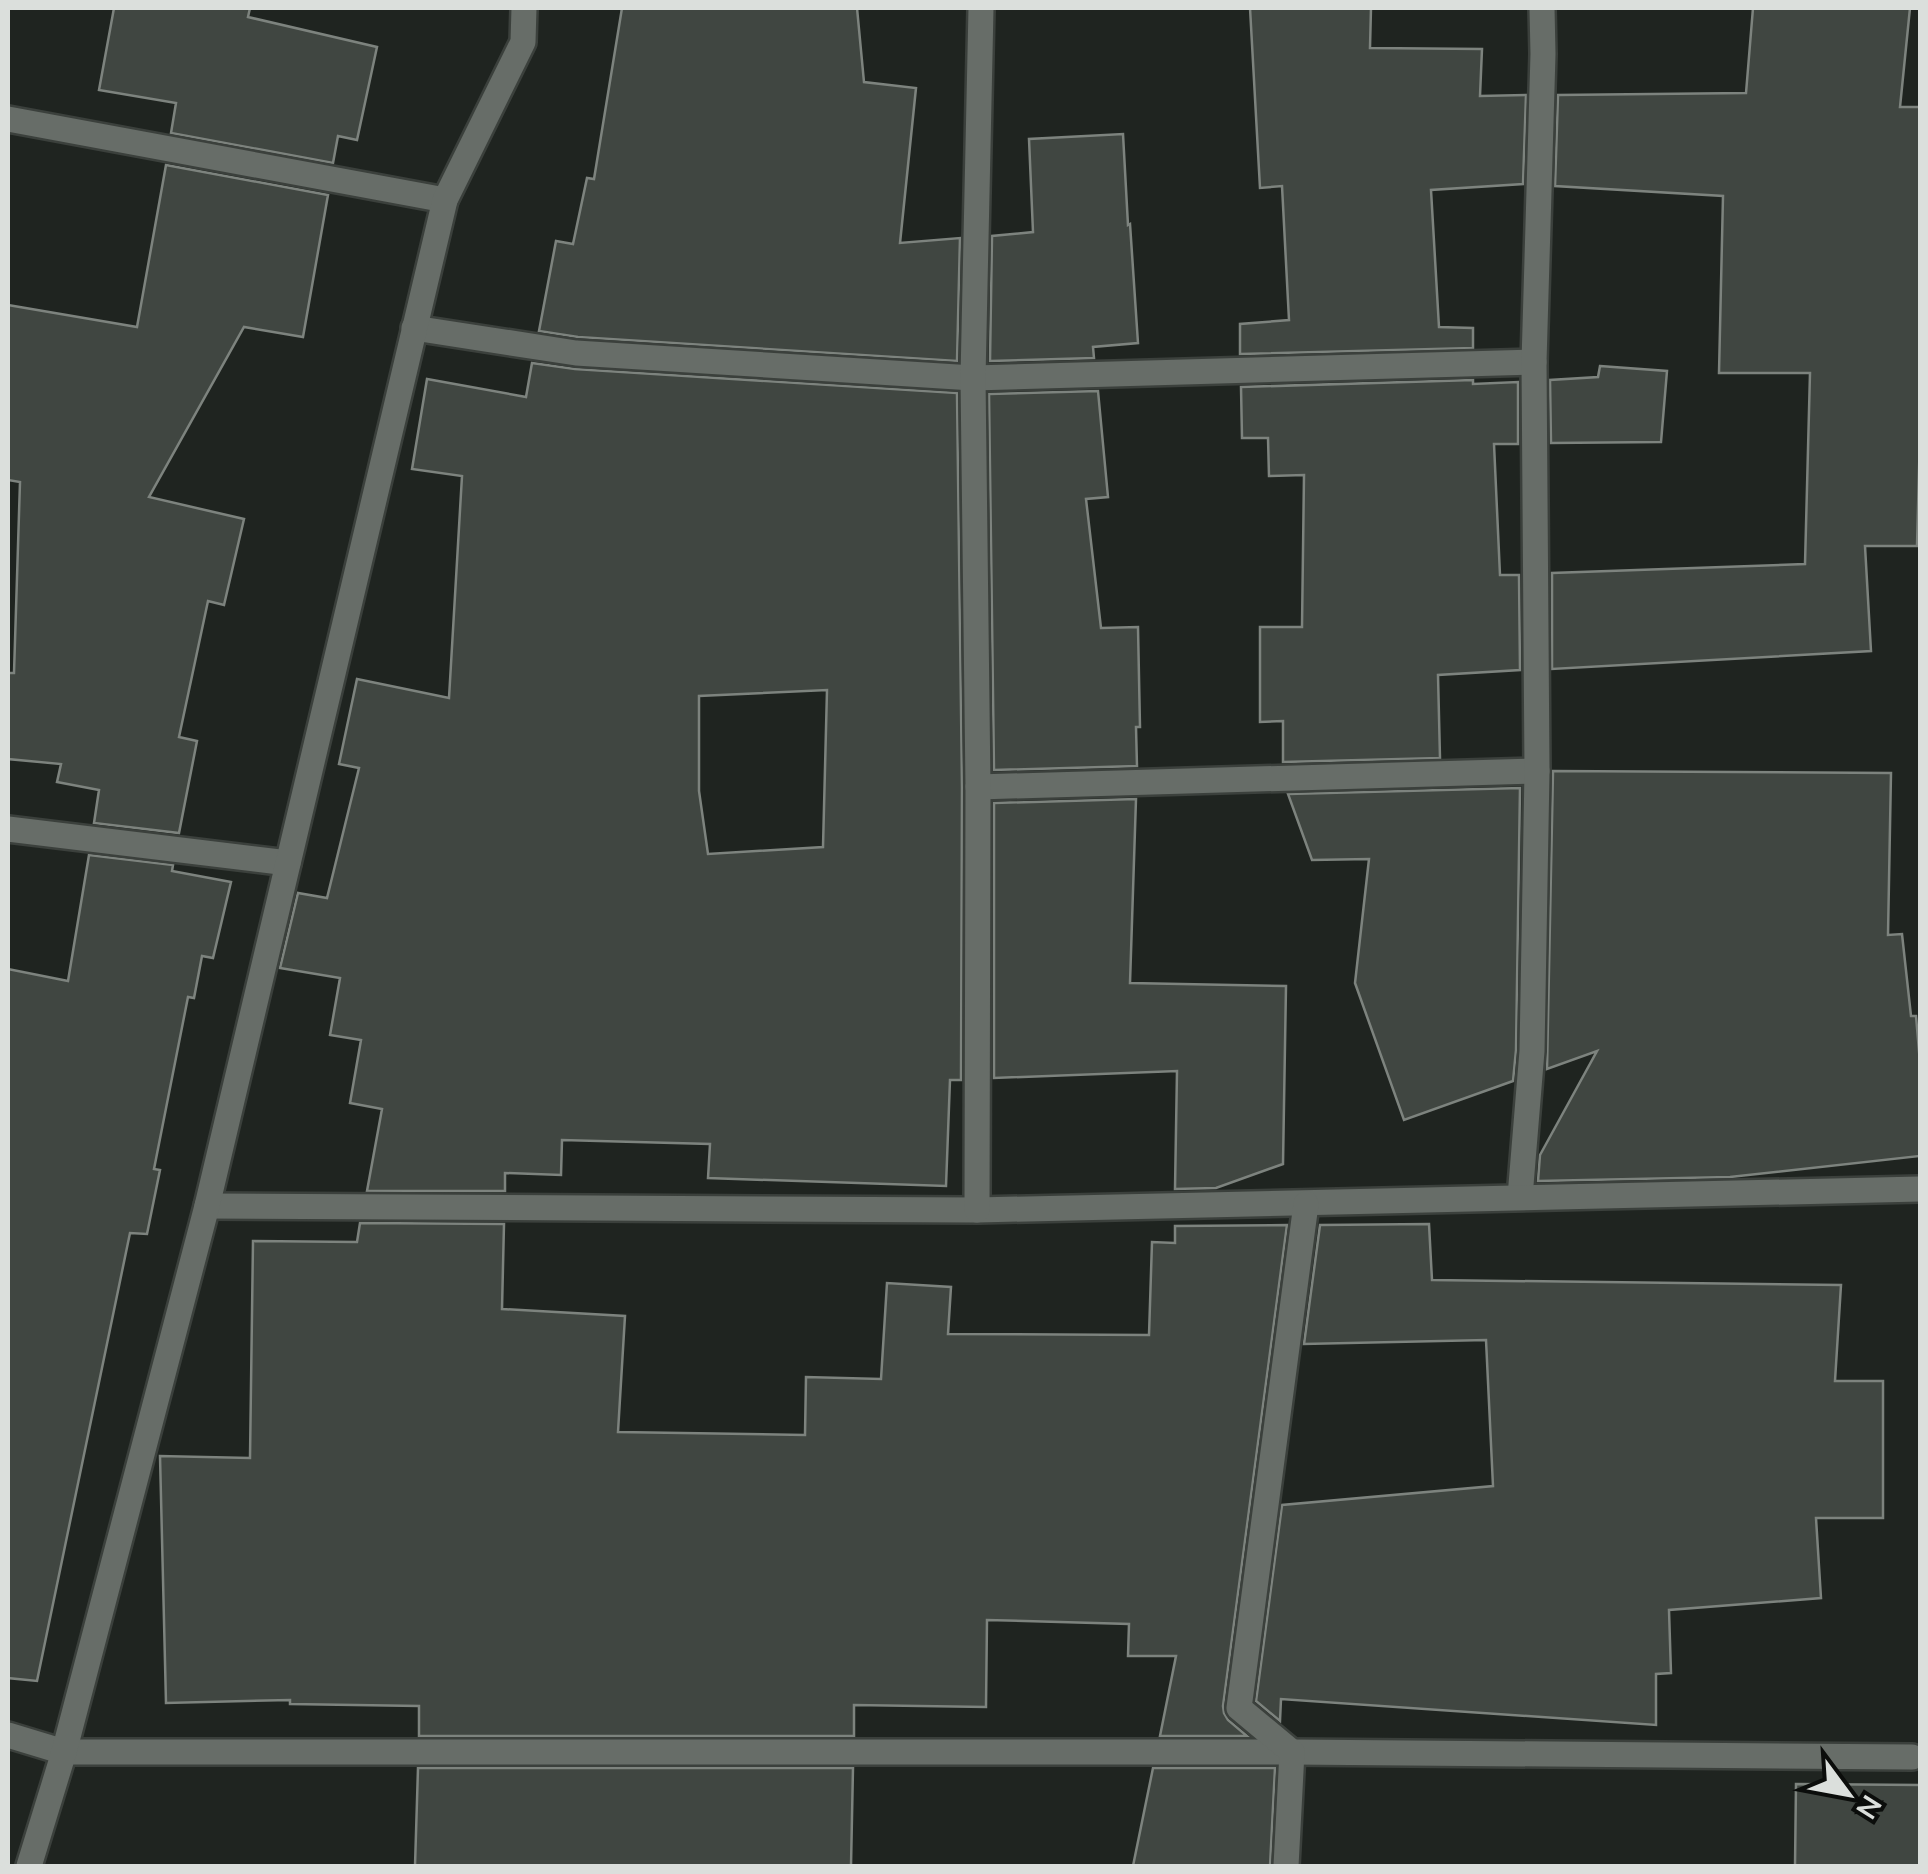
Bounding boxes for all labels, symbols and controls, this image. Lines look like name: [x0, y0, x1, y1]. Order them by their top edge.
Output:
north arrow: [1798, 1744, 1898, 1844]
text: N: [1849, 1789, 1890, 1826]

